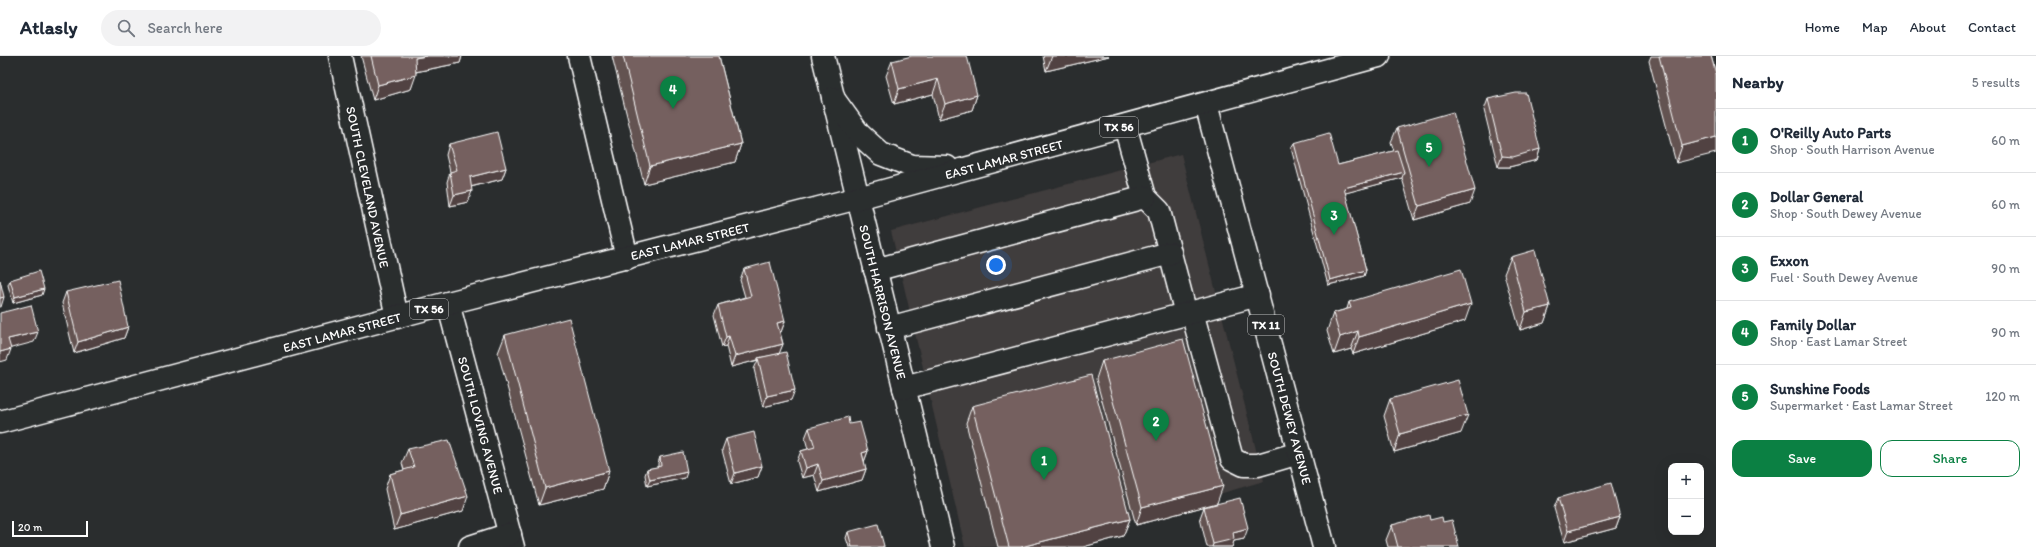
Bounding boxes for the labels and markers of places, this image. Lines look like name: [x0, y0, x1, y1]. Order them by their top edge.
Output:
pin: 4: [660, 76, 686, 109]
pin: 5: [1416, 134, 1442, 167]
pin: 3: [1321, 202, 1347, 235]
pin: 2: [1143, 408, 1169, 441]
pin: 1: [1031, 447, 1057, 480]

